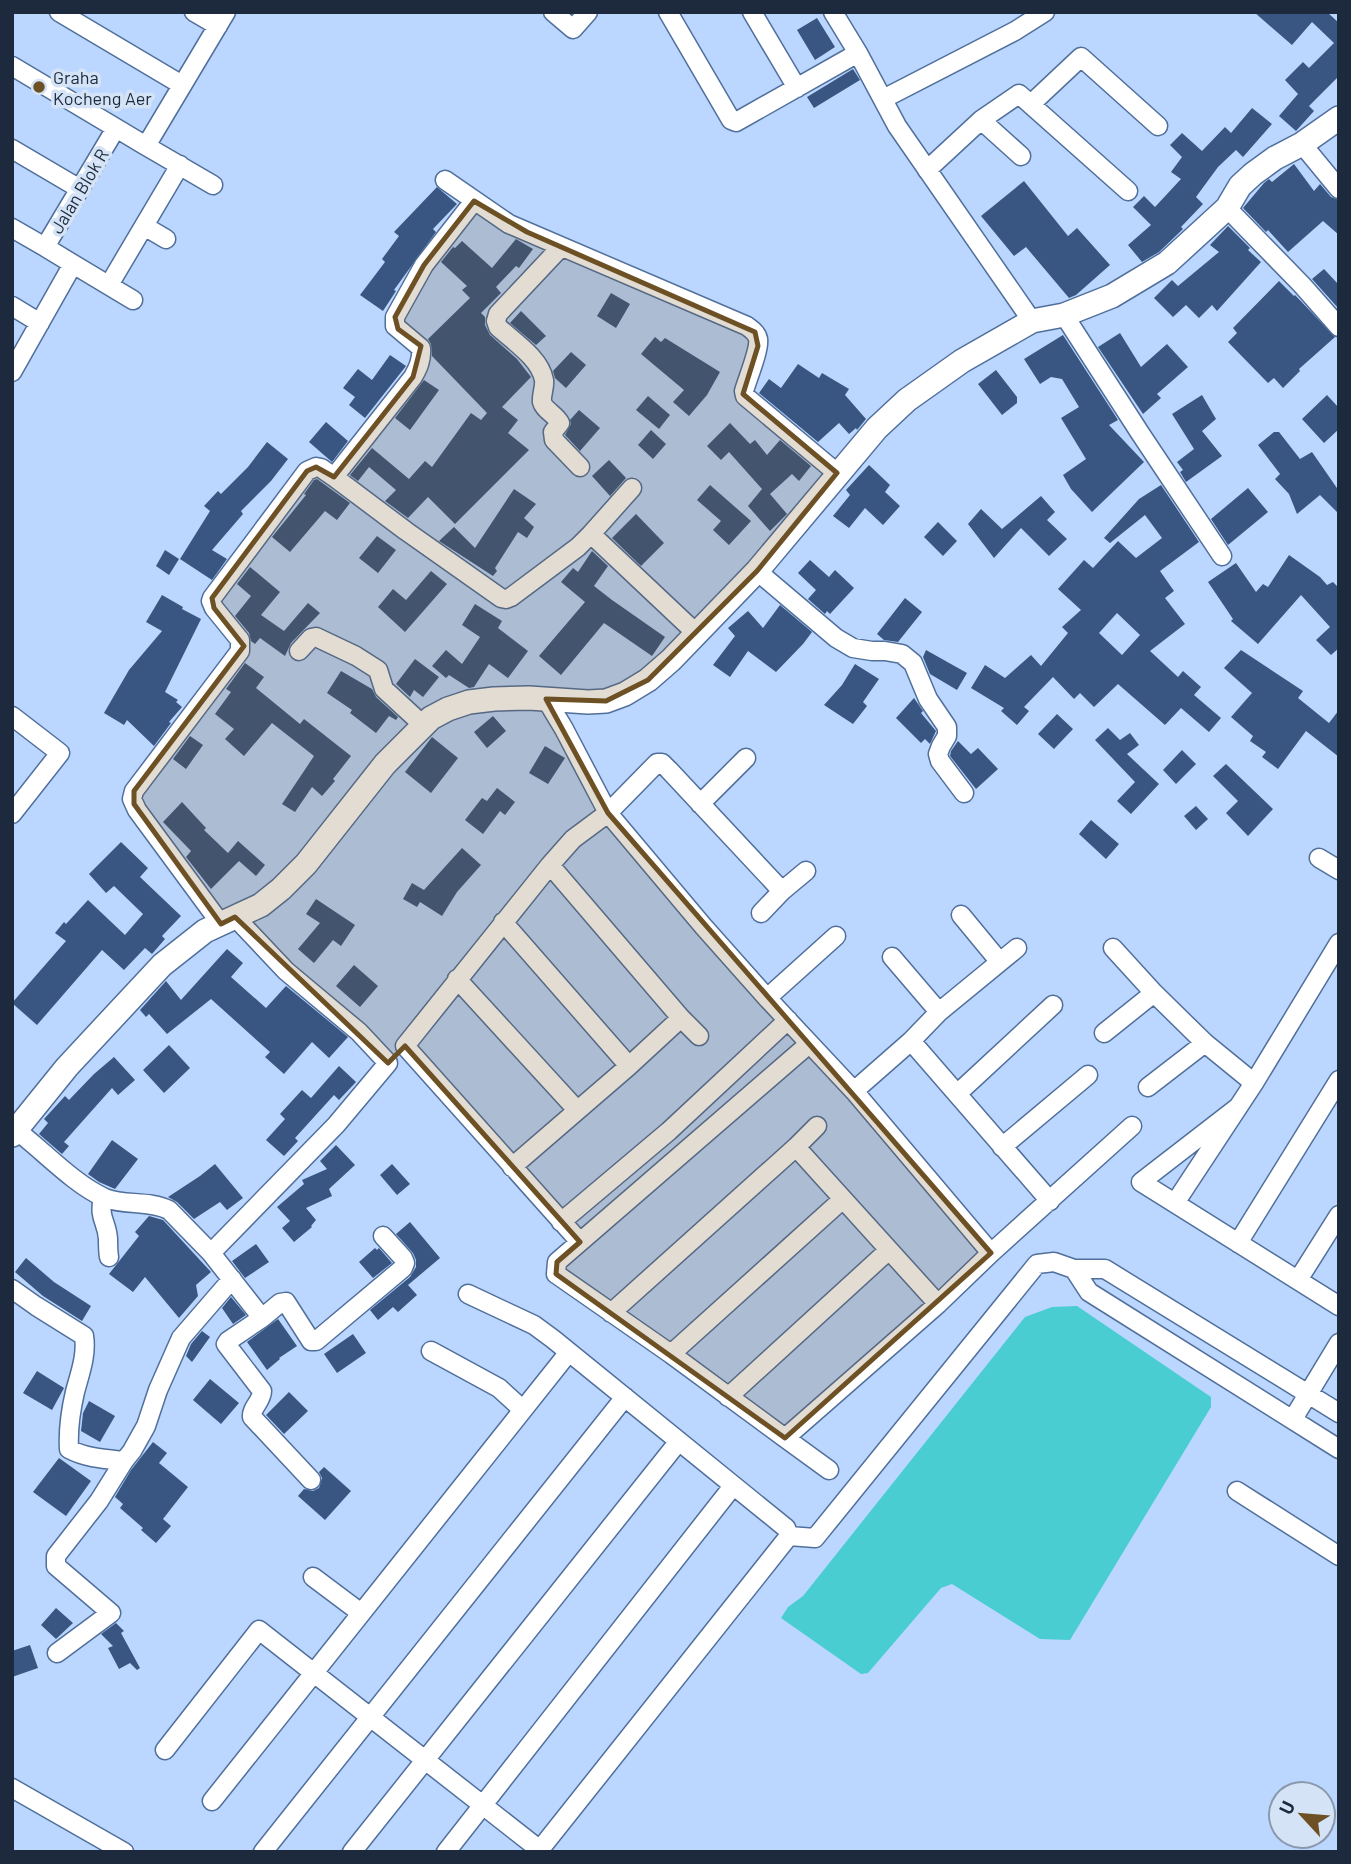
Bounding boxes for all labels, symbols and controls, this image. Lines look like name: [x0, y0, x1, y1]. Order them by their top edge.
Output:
place label: Graha Kocheng Aer: [53, 66, 152, 109]
marker: Graha Kocheng Aer: [31, 79, 47, 95]
street label: Jalan Blok R: [45, 145, 113, 237]
north arrow: [1267, 1780, 1337, 1850]
text: U: [1273, 1797, 1299, 1818]

